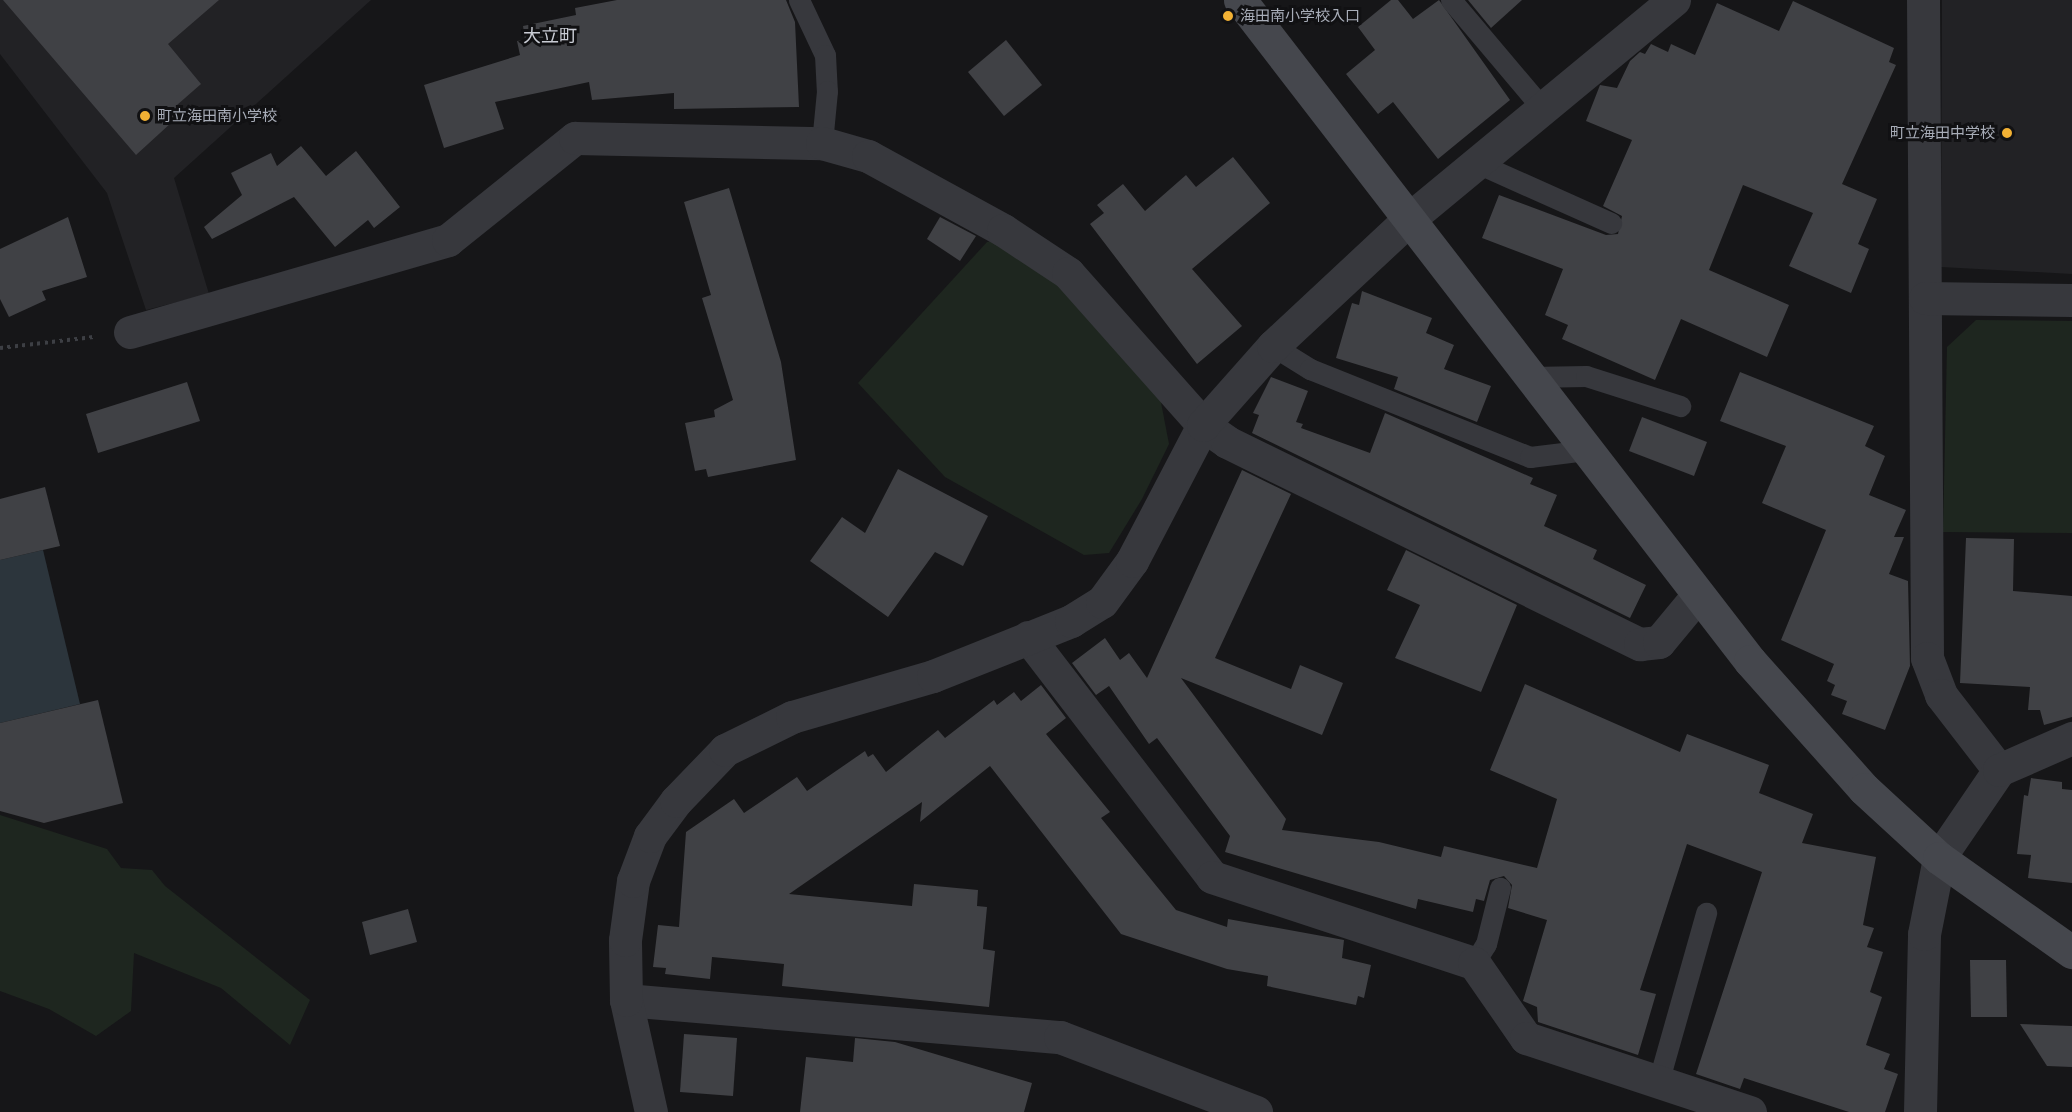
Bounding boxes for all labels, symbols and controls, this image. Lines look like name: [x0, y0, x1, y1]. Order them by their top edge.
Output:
place label: 海田南小学校入口: [1240, 7, 1360, 25]
marker: 海田南小学校入口: [1221, 9, 1235, 23]
district label: 大立町: [523, 24, 577, 46]
place label: 町立海田南小学校: [157, 107, 277, 125]
marker: 町立海田南小学校: [138, 109, 152, 123]
place label: 町立海田中学校: [1890, 124, 1995, 142]
marker: 町立海田中学校: [2000, 126, 2014, 140]

